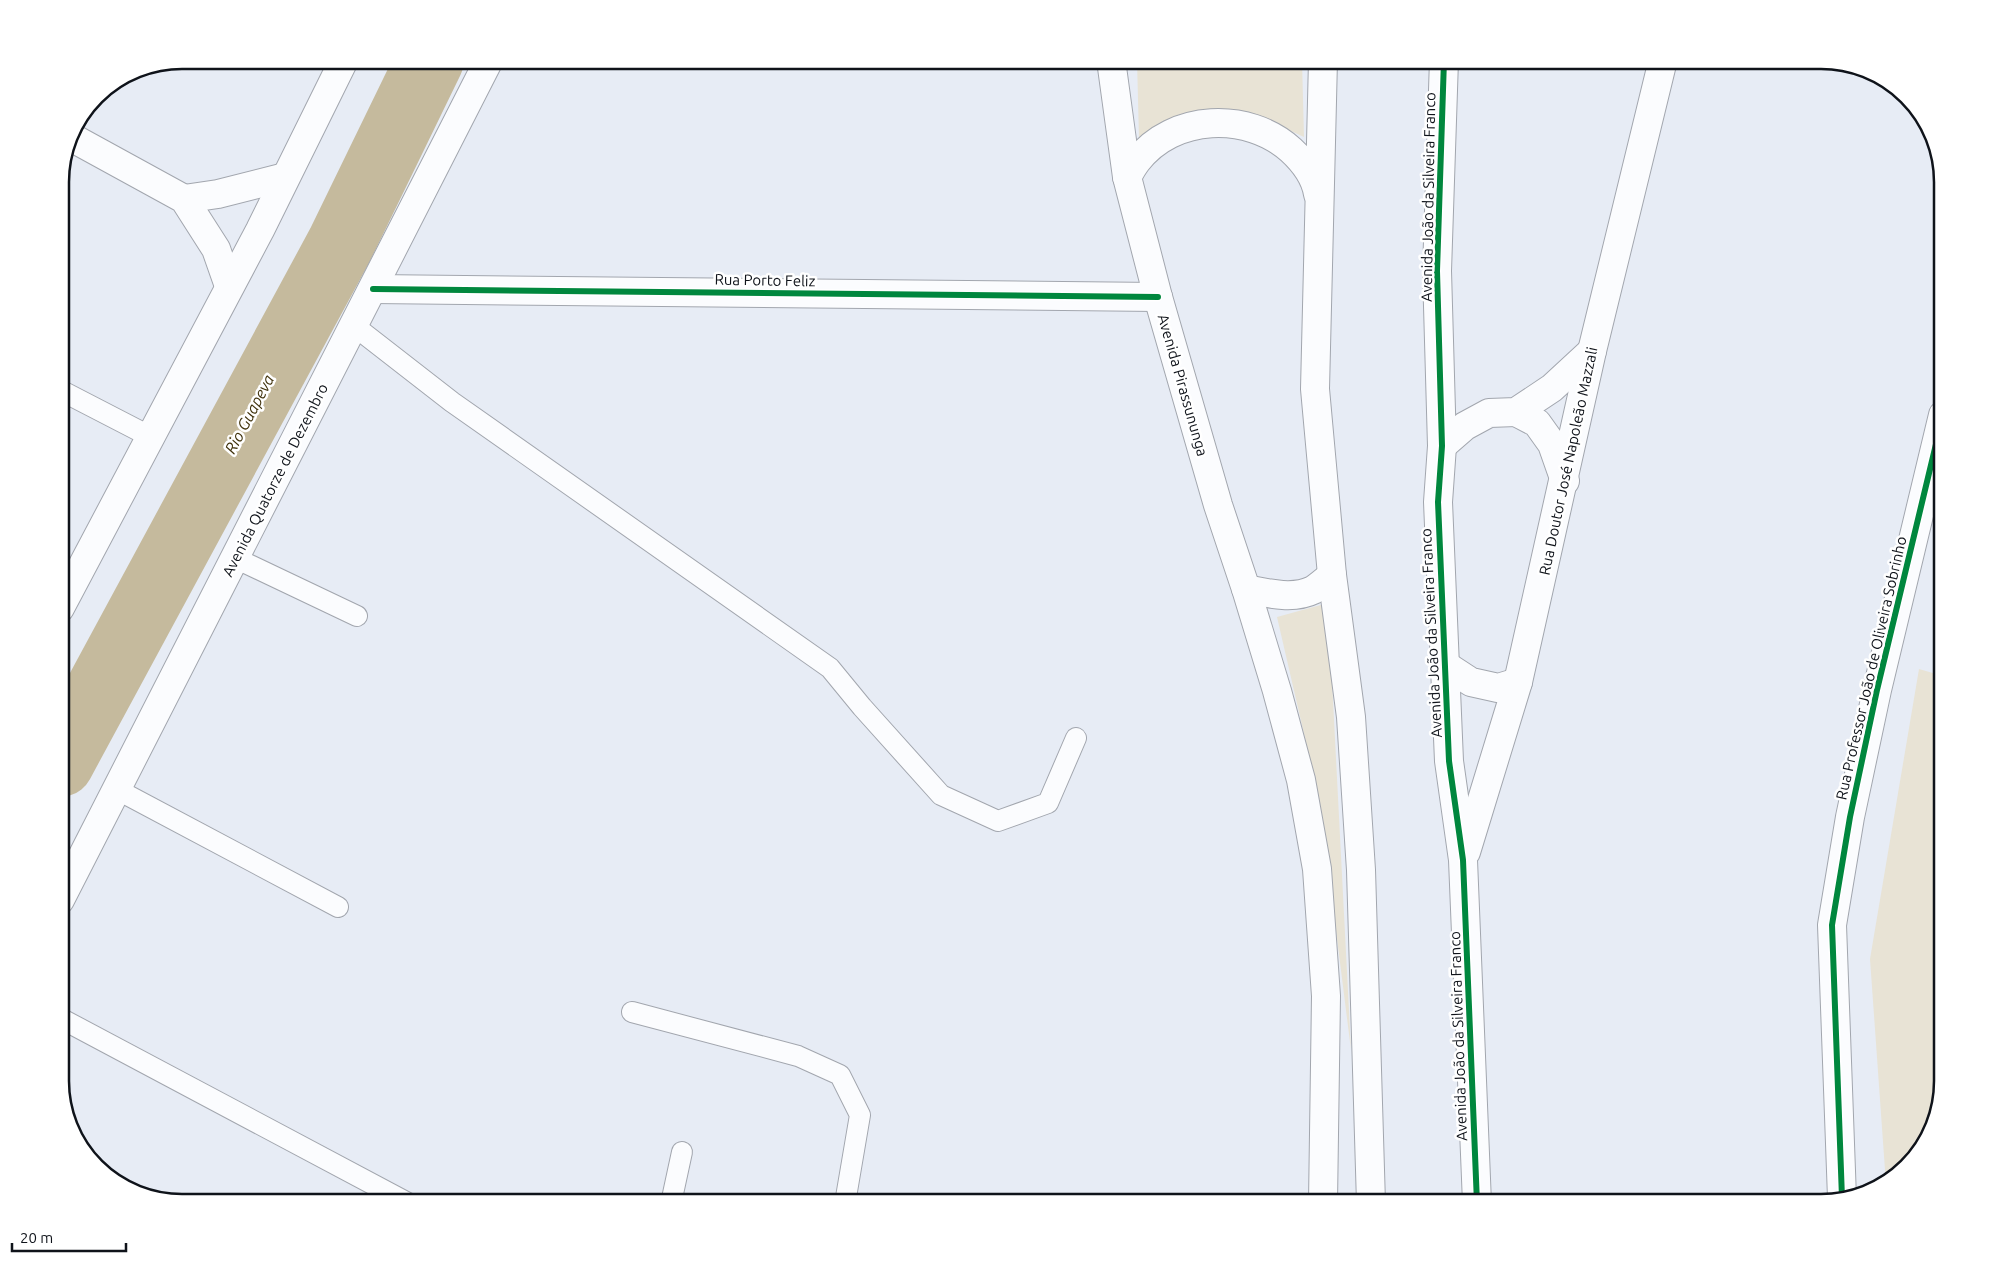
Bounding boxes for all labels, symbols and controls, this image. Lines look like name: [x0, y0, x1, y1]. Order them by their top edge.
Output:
street label: Avenida João da Silveira Franco: [1418, 92, 1438, 302]
street label: Rua Porto Feliz: [714, 271, 816, 289]
street label: Avenida Pirassununga: [1155, 312, 1211, 458]
street label: Rua Doutor José Napoleão Mazzali: [1535, 345, 1601, 577]
water label: Rio Guapeva: [221, 371, 277, 457]
street label: Avenida Quatorze de Dezembro: [219, 381, 331, 579]
street label: Avenida João da Silveira Franco: [1417, 528, 1445, 738]
street label: Rua Professor João de Oliveira Sobrinho: [1832, 535, 1910, 801]
street label: Avenida João da Silveira Franco: [1446, 931, 1470, 1141]
scale bar: [12, 1220, 126, 1252]
text: 20 m: [20, 1229, 53, 1246]

